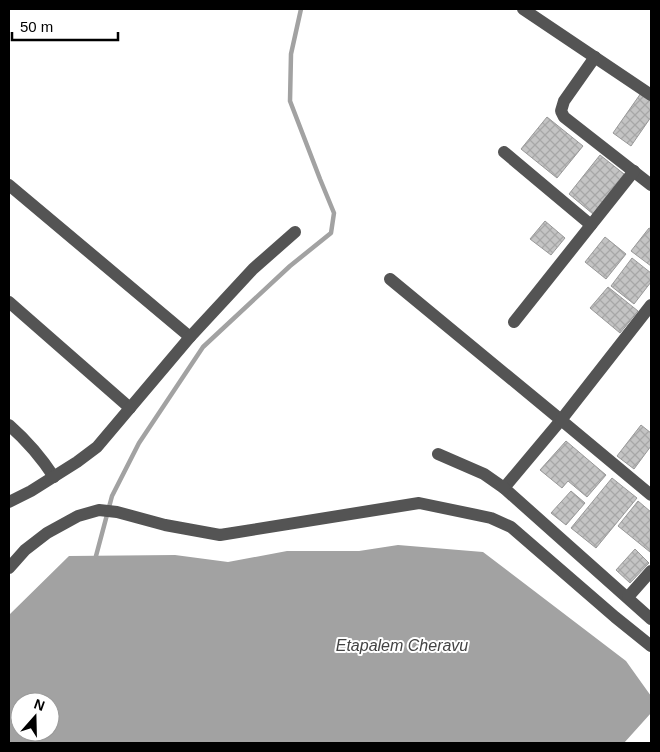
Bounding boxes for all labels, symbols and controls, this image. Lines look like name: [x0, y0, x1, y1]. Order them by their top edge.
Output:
scale bar: [12, 10, 119, 42]
text: 50 m: [20, 18, 53, 35]
water label: Etapalem Cheravu: [336, 637, 468, 654]
north arrow: [10, 692, 60, 742]
text: N: [32, 696, 47, 714]

